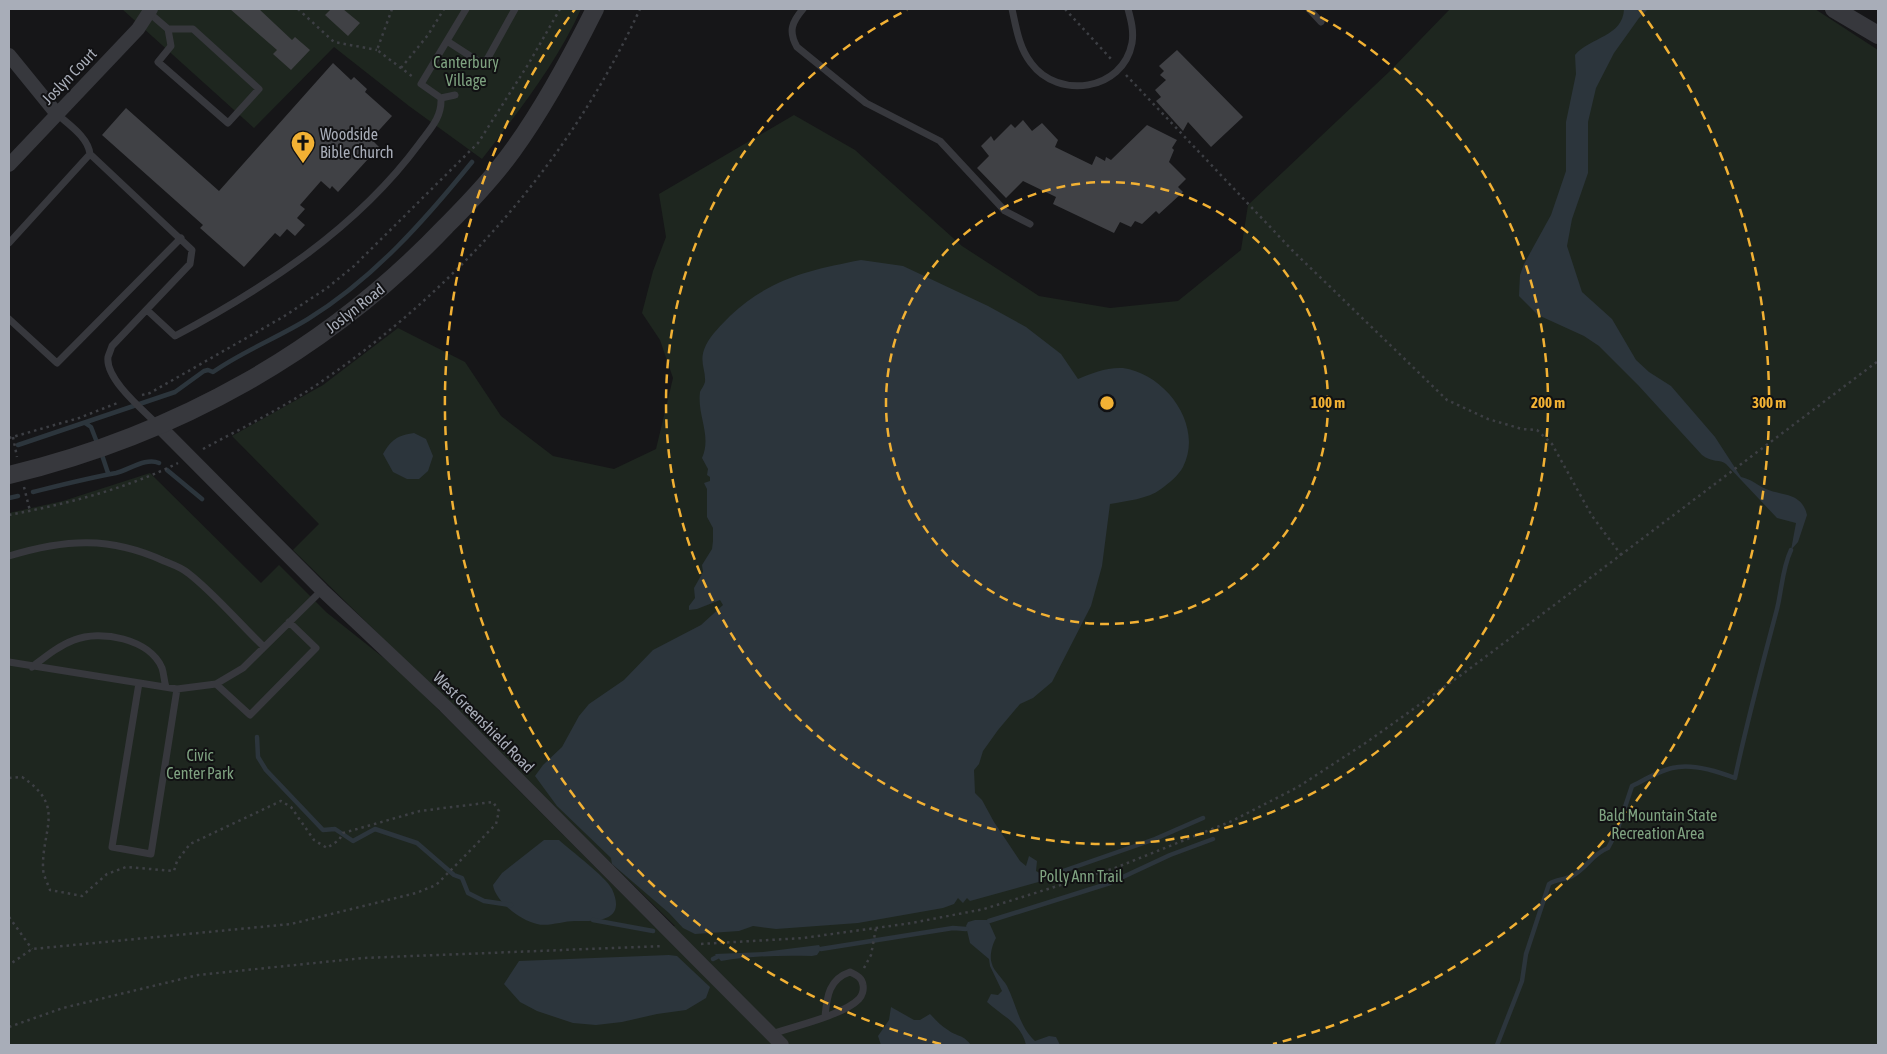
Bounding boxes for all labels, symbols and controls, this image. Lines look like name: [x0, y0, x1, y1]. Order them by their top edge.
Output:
street label: Joslyn Court: [38, 44, 101, 108]
park label: Canterbury Village: [433, 53, 499, 90]
place label: Woodside Bible Church: [320, 125, 393, 161]
church icon: Woodside Bible Church: [290, 130, 316, 164]
street label: Joslyn Road: [322, 280, 389, 337]
centre of rings: [1098, 394, 1116, 412]
text: 100 m: [1311, 394, 1345, 411]
text: 200 m: [1531, 394, 1565, 411]
text: 300 m: [1752, 394, 1786, 411]
street label: West Greenshield Road: [430, 668, 538, 776]
park label: Civic Center Park: [166, 746, 234, 782]
park label: Bald Mountain State Recreation Area: [1599, 806, 1717, 842]
park label: Polly Ann Trail: [1039, 867, 1124, 886]

